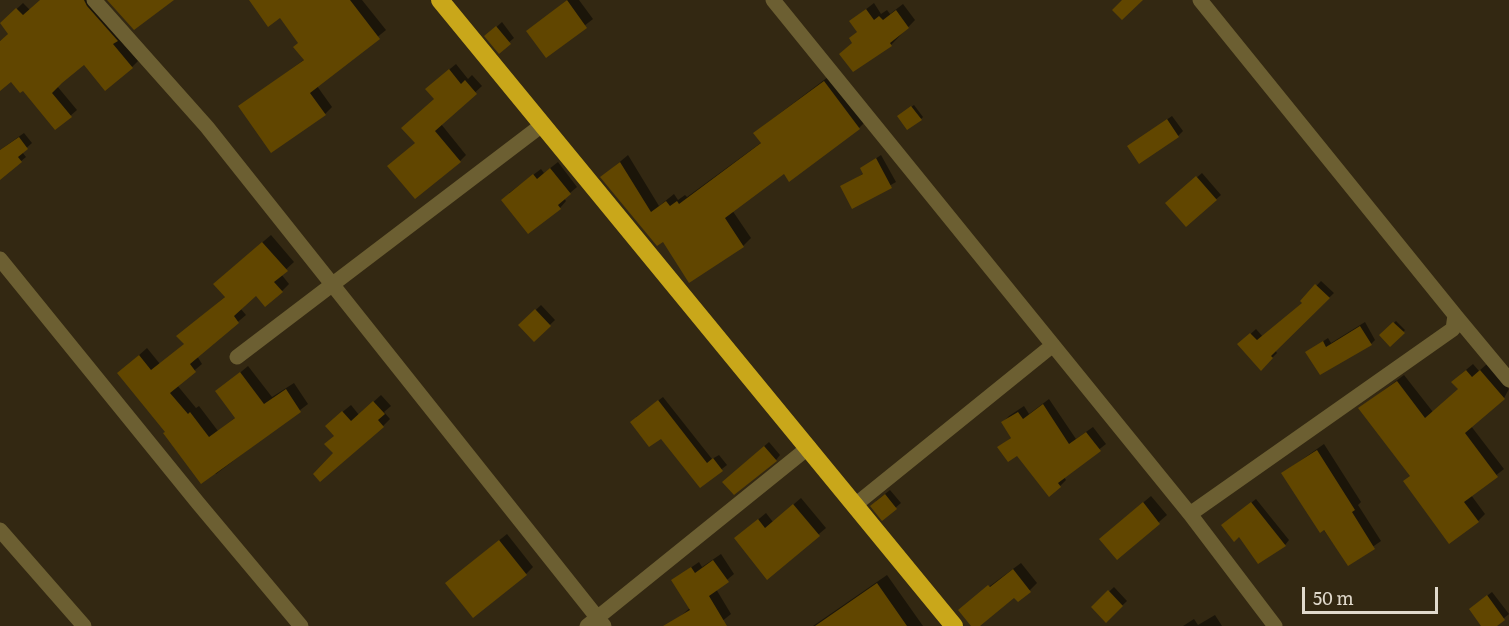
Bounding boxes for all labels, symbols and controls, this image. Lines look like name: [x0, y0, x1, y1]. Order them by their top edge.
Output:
scale bar: [1305, 575, 1442, 613]
text: 50 m: [1313, 584, 1354, 611]

